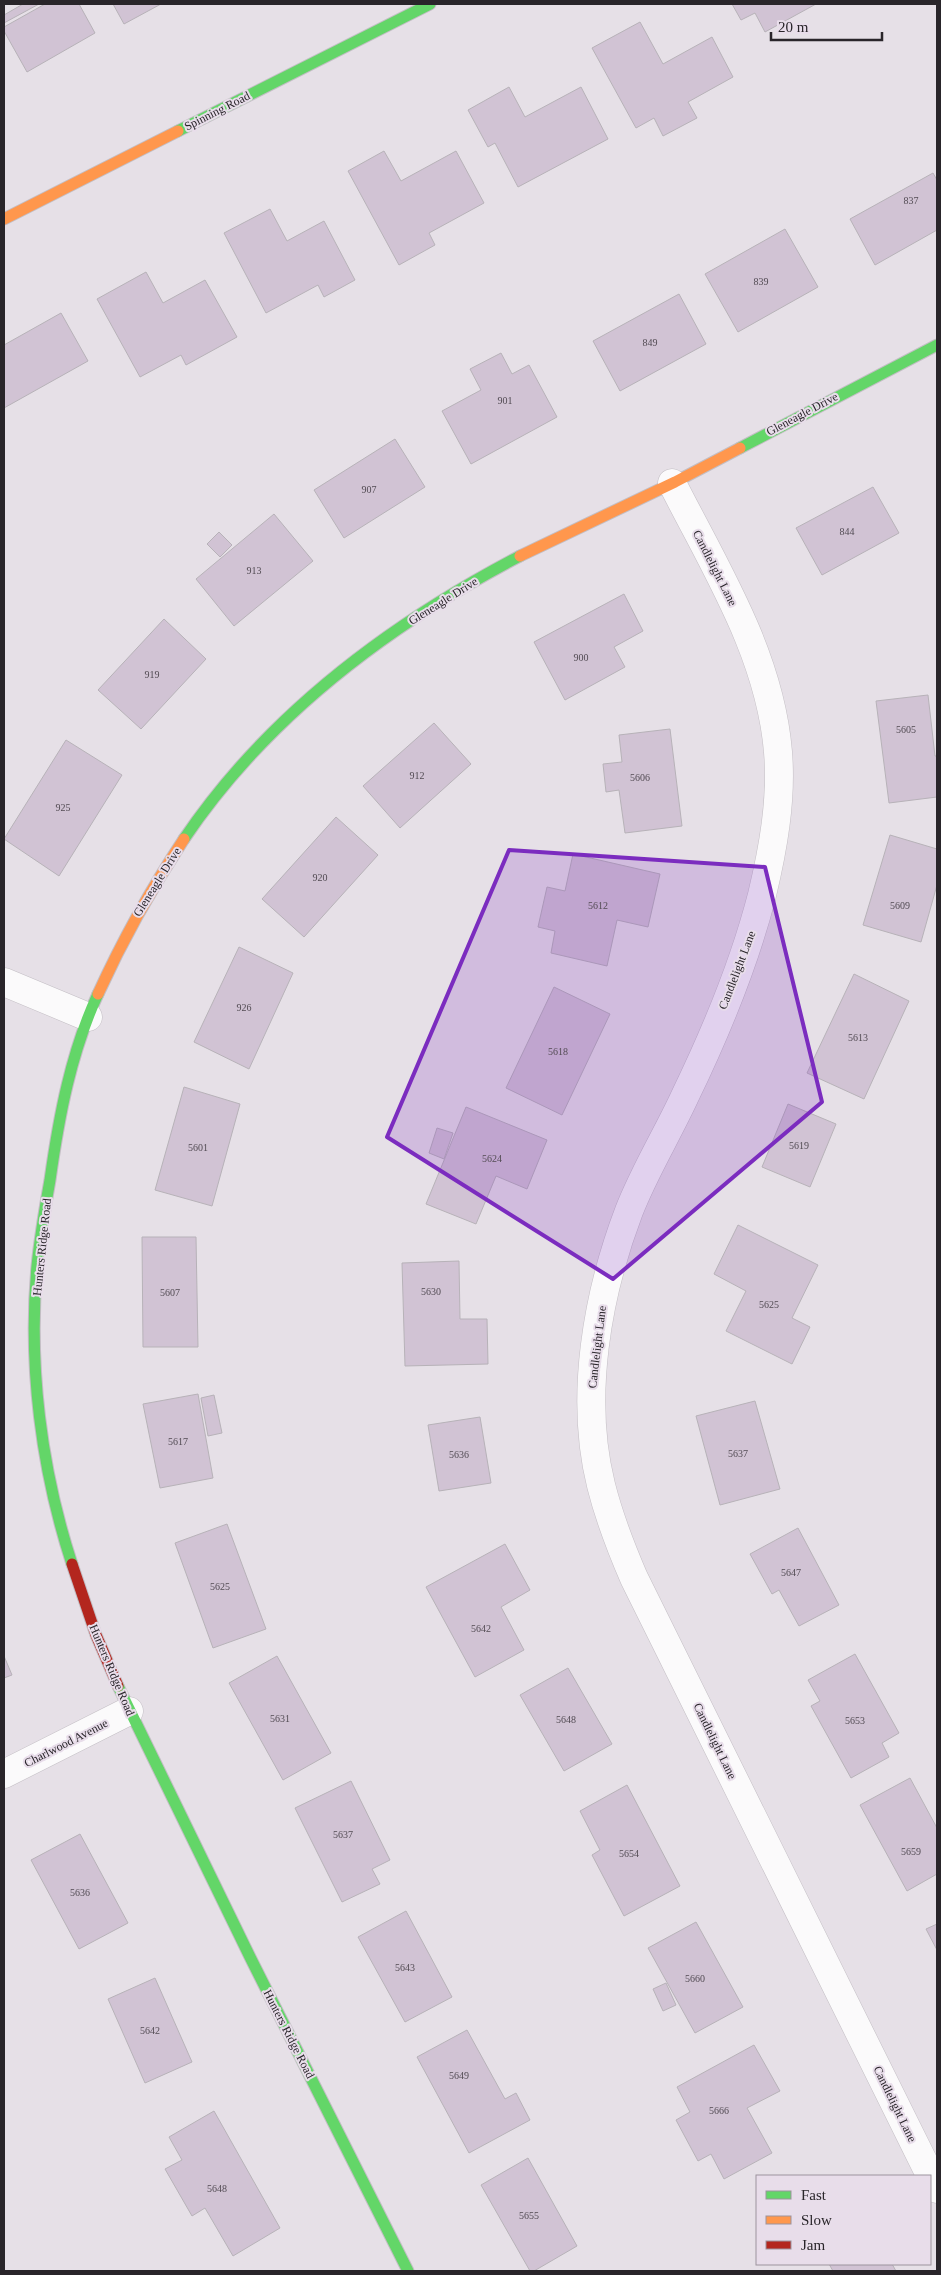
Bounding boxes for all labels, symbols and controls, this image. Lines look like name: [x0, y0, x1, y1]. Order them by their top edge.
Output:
scale bar: [771, 10, 882, 42]
text: 20 m: [778, 19, 809, 35]
street label: Spinning Road: [182, 88, 252, 134]
house number: 837: [904, 195, 919, 206]
house number: 839: [754, 276, 769, 287]
house number: 849: [643, 337, 658, 348]
street label: Gleneagle Drive: [764, 389, 840, 439]
house number: 901: [498, 395, 513, 406]
house number: 907: [362, 484, 377, 495]
house number: 844: [840, 526, 855, 537]
street label: Candlelight Lane: [690, 528, 740, 608]
house number: 913: [247, 565, 262, 576]
street label: Gleneagle Drive: [406, 574, 480, 628]
house number: 900: [574, 652, 589, 663]
house number: 919: [145, 669, 160, 680]
house number: 5605: [896, 724, 916, 735]
house number: 912: [410, 770, 425, 781]
house number: 5606: [630, 772, 650, 783]
house number: 925: [56, 802, 71, 813]
street label: Gleneagle Drive: [130, 845, 184, 919]
house number: 920: [313, 872, 328, 883]
house number: 5612: [588, 900, 608, 911]
house number: 5609: [890, 900, 910, 911]
street label: Candlelight Lane: [716, 929, 758, 1011]
house number: 926: [237, 1002, 252, 1013]
house number: 5613: [848, 1032, 868, 1043]
house number: 5618: [548, 1046, 568, 1057]
house number: 5619: [789, 1140, 809, 1151]
house number: 5601: [188, 1142, 208, 1153]
house number: 5624: [482, 1153, 502, 1164]
street label: Hunters Ridge Road: [30, 1198, 54, 1296]
house number: 5630: [421, 1286, 441, 1297]
house number: 5607: [160, 1287, 180, 1298]
house number: 5625: [759, 1299, 779, 1310]
street label: Candlelight Lane: [585, 1305, 609, 1389]
house number: 5617: [168, 1436, 188, 1447]
house number: 5637: [728, 1448, 748, 1459]
house number: 5636: [449, 1449, 469, 1460]
house number: 5647: [781, 1567, 801, 1578]
house number: 5625: [210, 1581, 230, 1592]
street label: Hunters Ridge Road: [86, 1622, 138, 1718]
house number: 5642: [471, 1623, 491, 1634]
street label: Candlelight Lane: [691, 1701, 739, 1781]
house number: 5631: [270, 1713, 290, 1724]
house number: 5648: [556, 1714, 576, 1725]
house number: 5653: [845, 1715, 865, 1726]
street label: Charlwood Avenue: [22, 1716, 110, 1770]
house number: 5637: [333, 1829, 353, 1840]
house number: 5659: [901, 1846, 921, 1857]
house number: 5654: [619, 1848, 639, 1859]
house number: 5636: [70, 1887, 90, 1898]
house number: 5643: [395, 1962, 415, 1973]
house number: 5660: [685, 1973, 705, 1984]
street label: Hunters Ridge Road: [261, 1987, 317, 2081]
house number: 5642: [140, 2025, 160, 2036]
street label: Candlelight Lane: [871, 2064, 919, 2144]
house number: 5649: [449, 2070, 469, 2081]
house number: 5666: [709, 2105, 729, 2116]
legend: [756, 2175, 931, 2265]
house number: 5648: [207, 2183, 227, 2194]
text: Fast: [801, 2187, 827, 2203]
house number: 5655: [519, 2210, 539, 2221]
text: Slow: [801, 2212, 832, 2228]
text: Jam: [801, 2237, 825, 2253]

